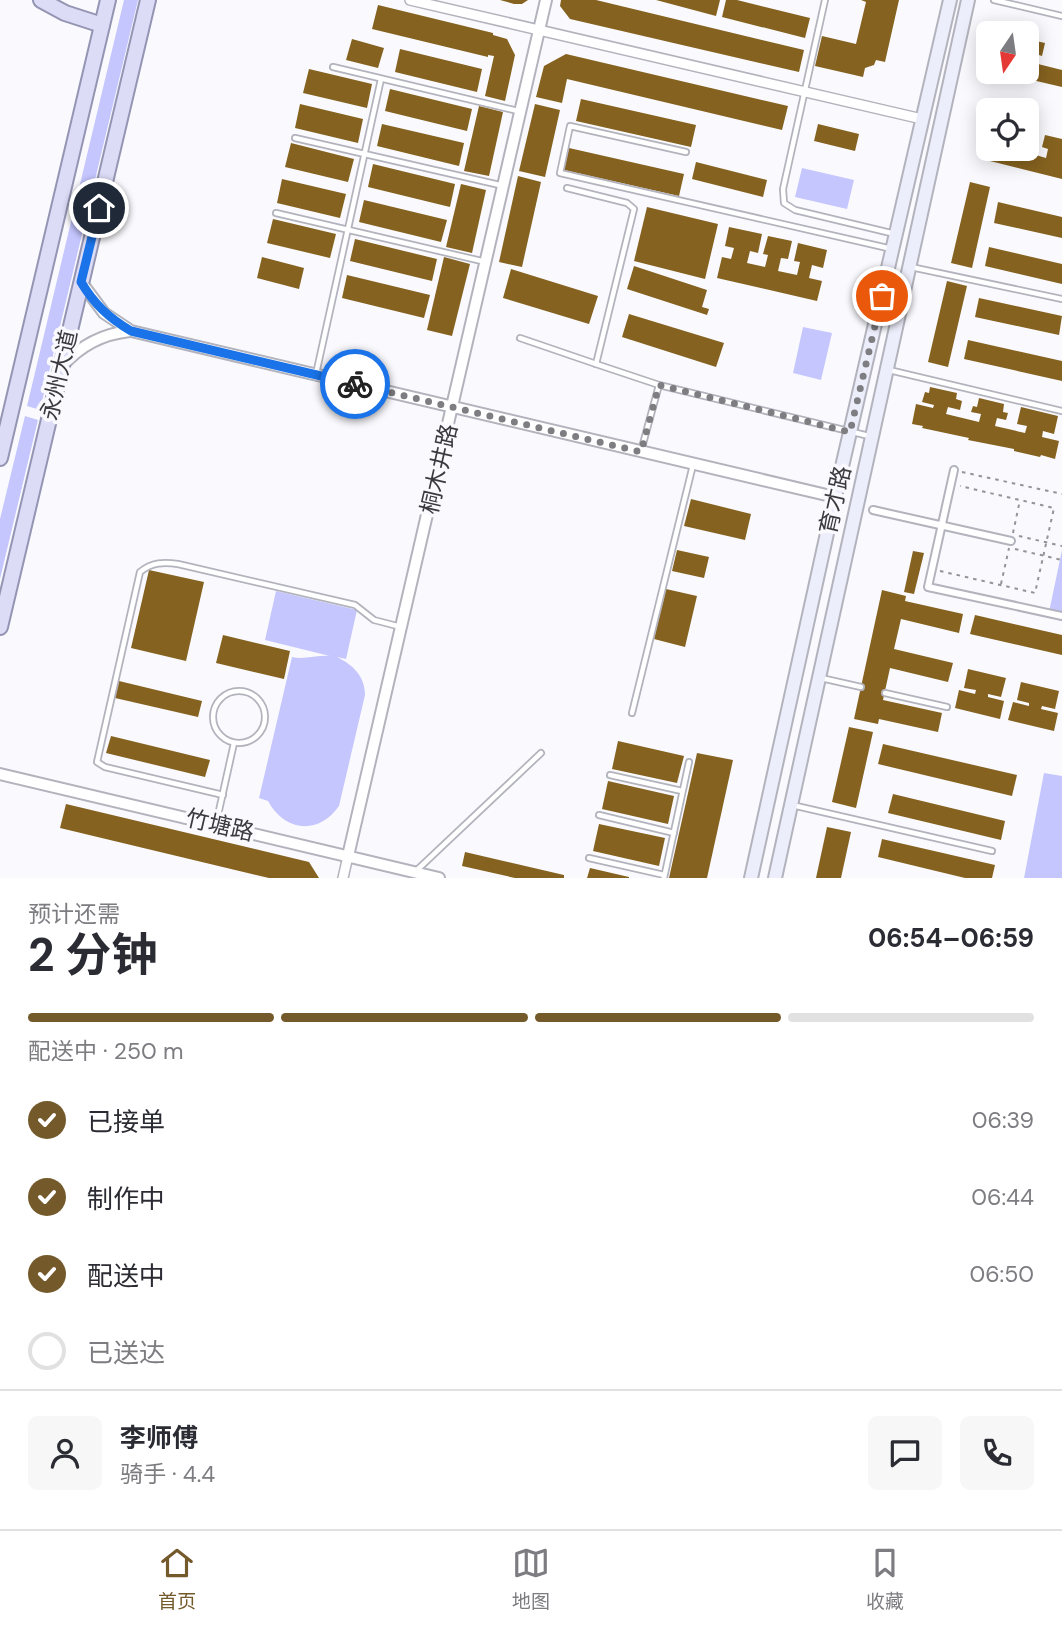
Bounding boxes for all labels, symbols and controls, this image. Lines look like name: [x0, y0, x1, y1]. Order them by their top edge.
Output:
north arrow: [976, 21, 1040, 84]
map controls: [976, 21, 1039, 161]
button: locate: [976, 98, 1039, 161]
pin: [69, 178, 129, 238]
icon: home: [80, 189, 118, 227]
pin: [852, 266, 912, 326]
icon: bag: [863, 277, 901, 315]
street label: 永州大道: [34, 327, 84, 423]
courier: [320, 349, 390, 419]
icon: bike: [336, 365, 374, 403]
street label: 桐木井路: [414, 421, 464, 517]
street label: 育才路: [813, 463, 857, 537]
street label: 竹塘路: [183, 803, 257, 847]
text: 预计还需: [28, 899, 120, 929]
text: 06:54–06:59: [868, 921, 1034, 955]
text: 2 分钟: [28, 925, 157, 985]
text: 配送中 · 250 m: [28, 1036, 183, 1066]
icon: check: [28, 1101, 66, 1139]
text: 已接单: [87, 1105, 165, 1139]
text: 06:39: [972, 1105, 1034, 1135]
icon: check: [28, 1178, 66, 1216]
text: 制作中: [87, 1182, 165, 1216]
text: 06:44: [971, 1182, 1034, 1212]
icon: check: [28, 1255, 66, 1293]
text: 配送中: [87, 1259, 165, 1293]
text: 06:50: [969, 1259, 1034, 1289]
text: 已送达: [87, 1336, 165, 1370]
button: person: [28, 1416, 102, 1490]
button: chat: [868, 1416, 942, 1490]
button: phone: [960, 1416, 1034, 1490]
text: 李师傅: [120, 1421, 198, 1455]
text: 骑手 · 4.4: [120, 1459, 215, 1489]
tab: 首页: [158, 1544, 196, 1614]
tab: 地图: [512, 1544, 550, 1614]
tab: 收藏: [866, 1544, 904, 1614]

